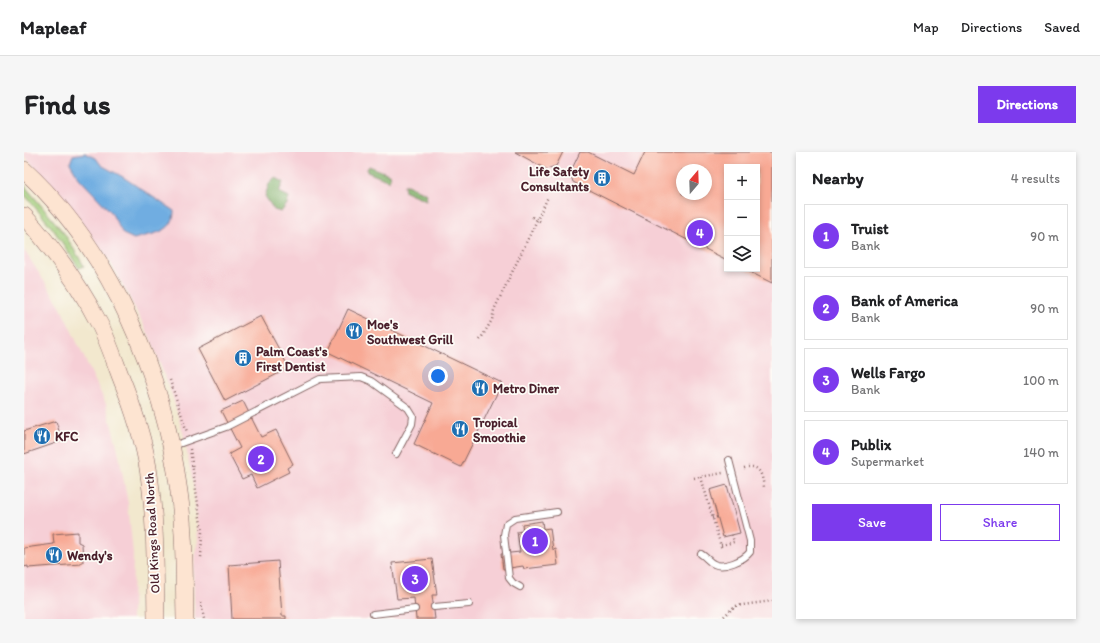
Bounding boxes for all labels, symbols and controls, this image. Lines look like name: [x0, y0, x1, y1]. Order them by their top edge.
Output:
text: Mapleaf: [20, 16, 86, 39]
text: Map: [913, 19, 939, 36]
text: Directions: [961, 19, 1022, 36]
text: Saved: [1044, 19, 1080, 36]
button: Directions: [978, 86, 1076, 123]
text: Find us: [24, 87, 111, 121]
place label: Life Safety Consultants: [521, 164, 590, 194]
north arrow: [676, 164, 712, 200]
map controls: [724, 164, 760, 272]
button: +: [724, 164, 760, 200]
building icon: Life Safety Consultants: [592, 168, 612, 188]
text: Nearby: [812, 168, 864, 188]
text: 4 results: [1011, 171, 1060, 186]
button: −: [724, 200, 760, 236]
pin: 4: [687, 218, 713, 248]
text: Truist: [851, 220, 889, 238]
text: 1: [823, 229, 829, 244]
text: 90 m: [1030, 229, 1059, 244]
button: layers: [724, 236, 760, 272]
text: Bank: [851, 238, 880, 253]
text: Bank of America: [851, 292, 958, 310]
text: 2: [823, 301, 829, 316]
text: 90 m: [1030, 301, 1059, 316]
text: Bank: [851, 310, 880, 325]
place label: Moe's Southwest Grill: [367, 317, 453, 347]
restaurant icon: Moe's Southwest Grill: [344, 321, 364, 341]
place label: Palm Coast's First Dentist: [256, 344, 328, 374]
building icon: Palm Coast's First Dentist: [233, 348, 253, 368]
text: Wells Fargo: [851, 364, 925, 382]
your location: [428, 366, 448, 386]
text: 3: [822, 373, 830, 388]
text: 100 m: [1023, 373, 1059, 388]
restaurant icon: Metro Diner: [470, 378, 490, 398]
place label: Metro Diner: [493, 381, 560, 396]
text: Bank: [851, 382, 880, 397]
place label: Tropical Smoothie: [472, 415, 526, 445]
restaurant icon: Tropical Smoothie: [450, 419, 470, 439]
restaurant icon: KFC: [32, 426, 52, 446]
place label: KFC: [55, 429, 79, 444]
text: Publix: [851, 436, 891, 454]
pin: 2: [248, 444, 274, 474]
text: 4: [822, 445, 830, 460]
text: 140 m: [1023, 445, 1059, 460]
text: Supermarket: [851, 454, 924, 469]
street label: Old Kings Road North: [141, 472, 163, 594]
button: Save: [812, 504, 932, 541]
button: Share: [940, 504, 1060, 541]
pin: 1: [522, 526, 548, 556]
restaurant icon: Wendy's: [44, 545, 64, 565]
place label: Wendy's: [67, 548, 113, 564]
pin: 3: [402, 564, 428, 594]

